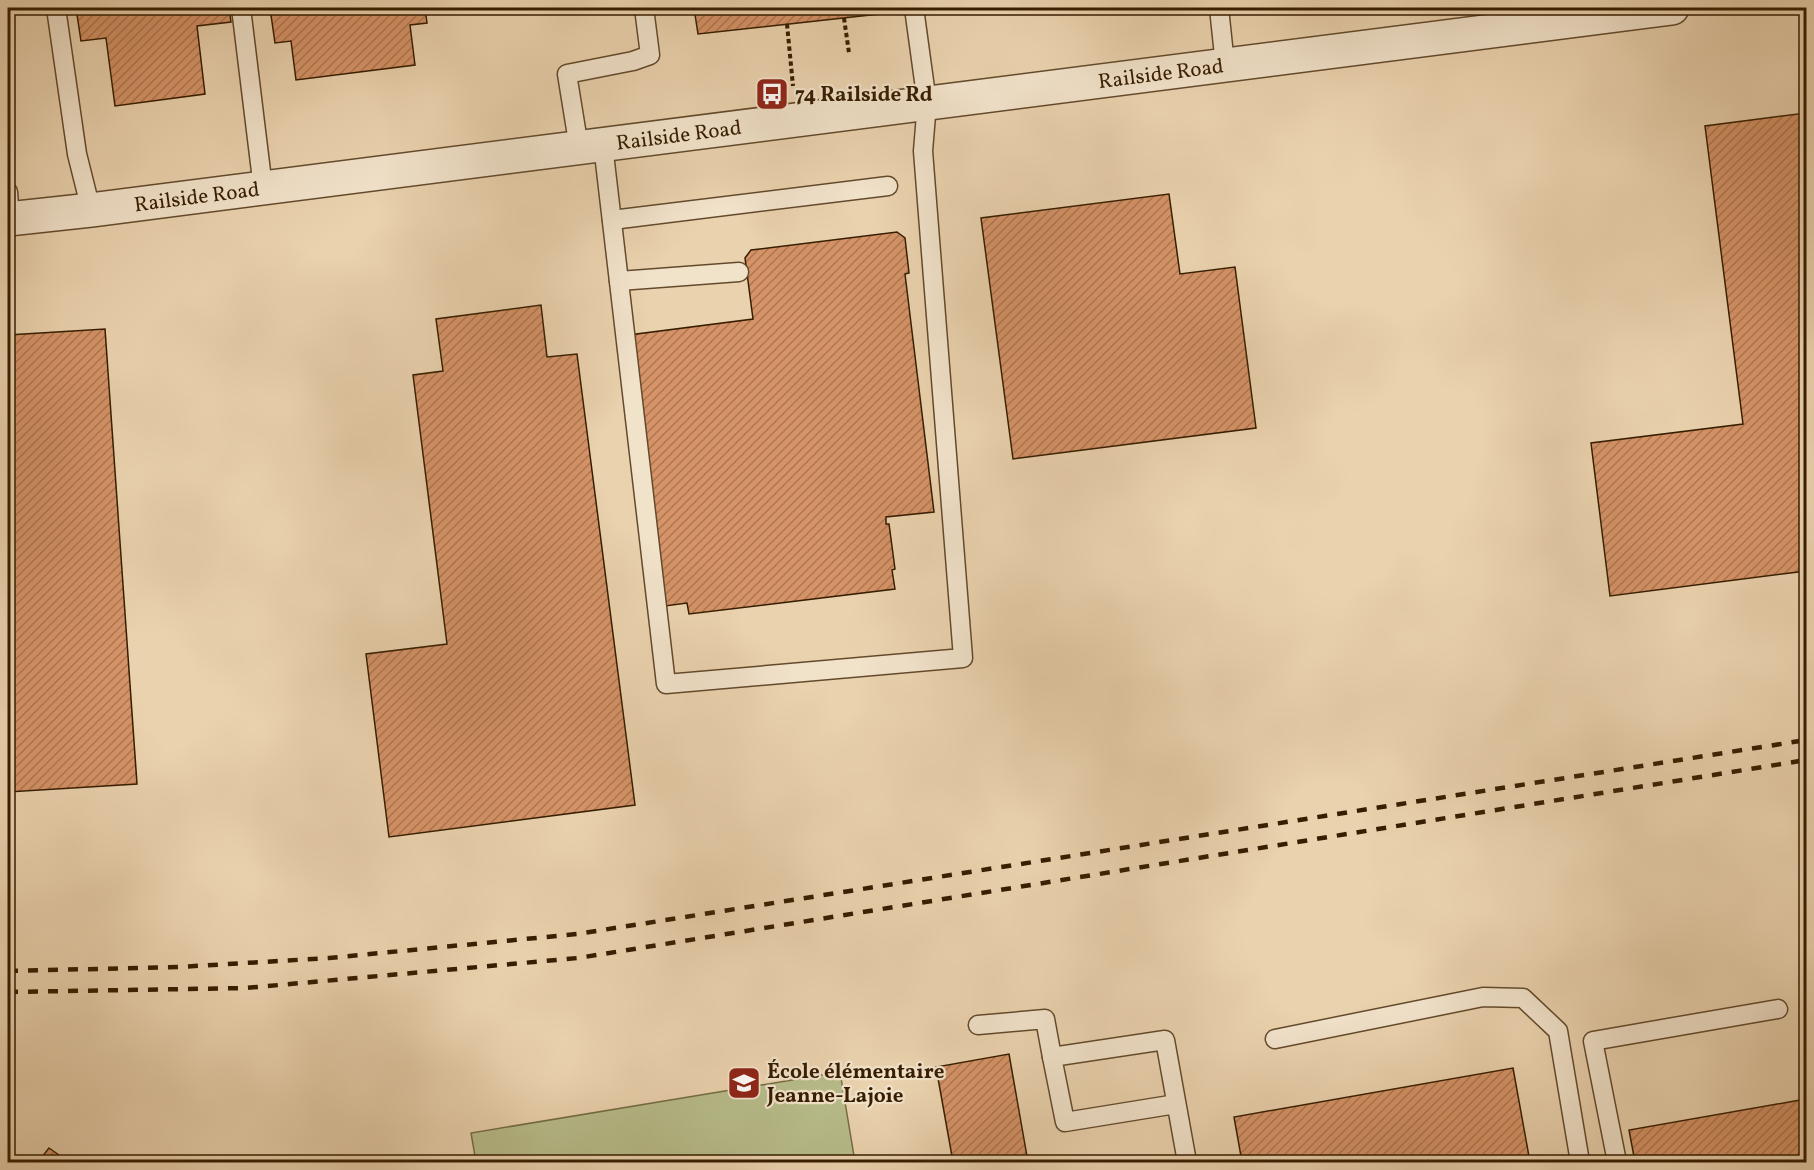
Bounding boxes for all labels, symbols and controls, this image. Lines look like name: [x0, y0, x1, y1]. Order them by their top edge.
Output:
street label: Railside Road: [1097, 52, 1225, 97]
bus stop icon: 74 Railside Rd: [754, 76, 790, 112]
place label: 74 Railside Rd: [795, 81, 933, 110]
street label: Railside Road: [614, 114, 743, 159]
street label: Railside Road: [132, 176, 261, 220]
place label: École élémentaire Jeanne-Lajoie: [766, 1058, 944, 1111]
school or university icon: École élémentaire Jeanne-Lajoie: [726, 1065, 762, 1101]

